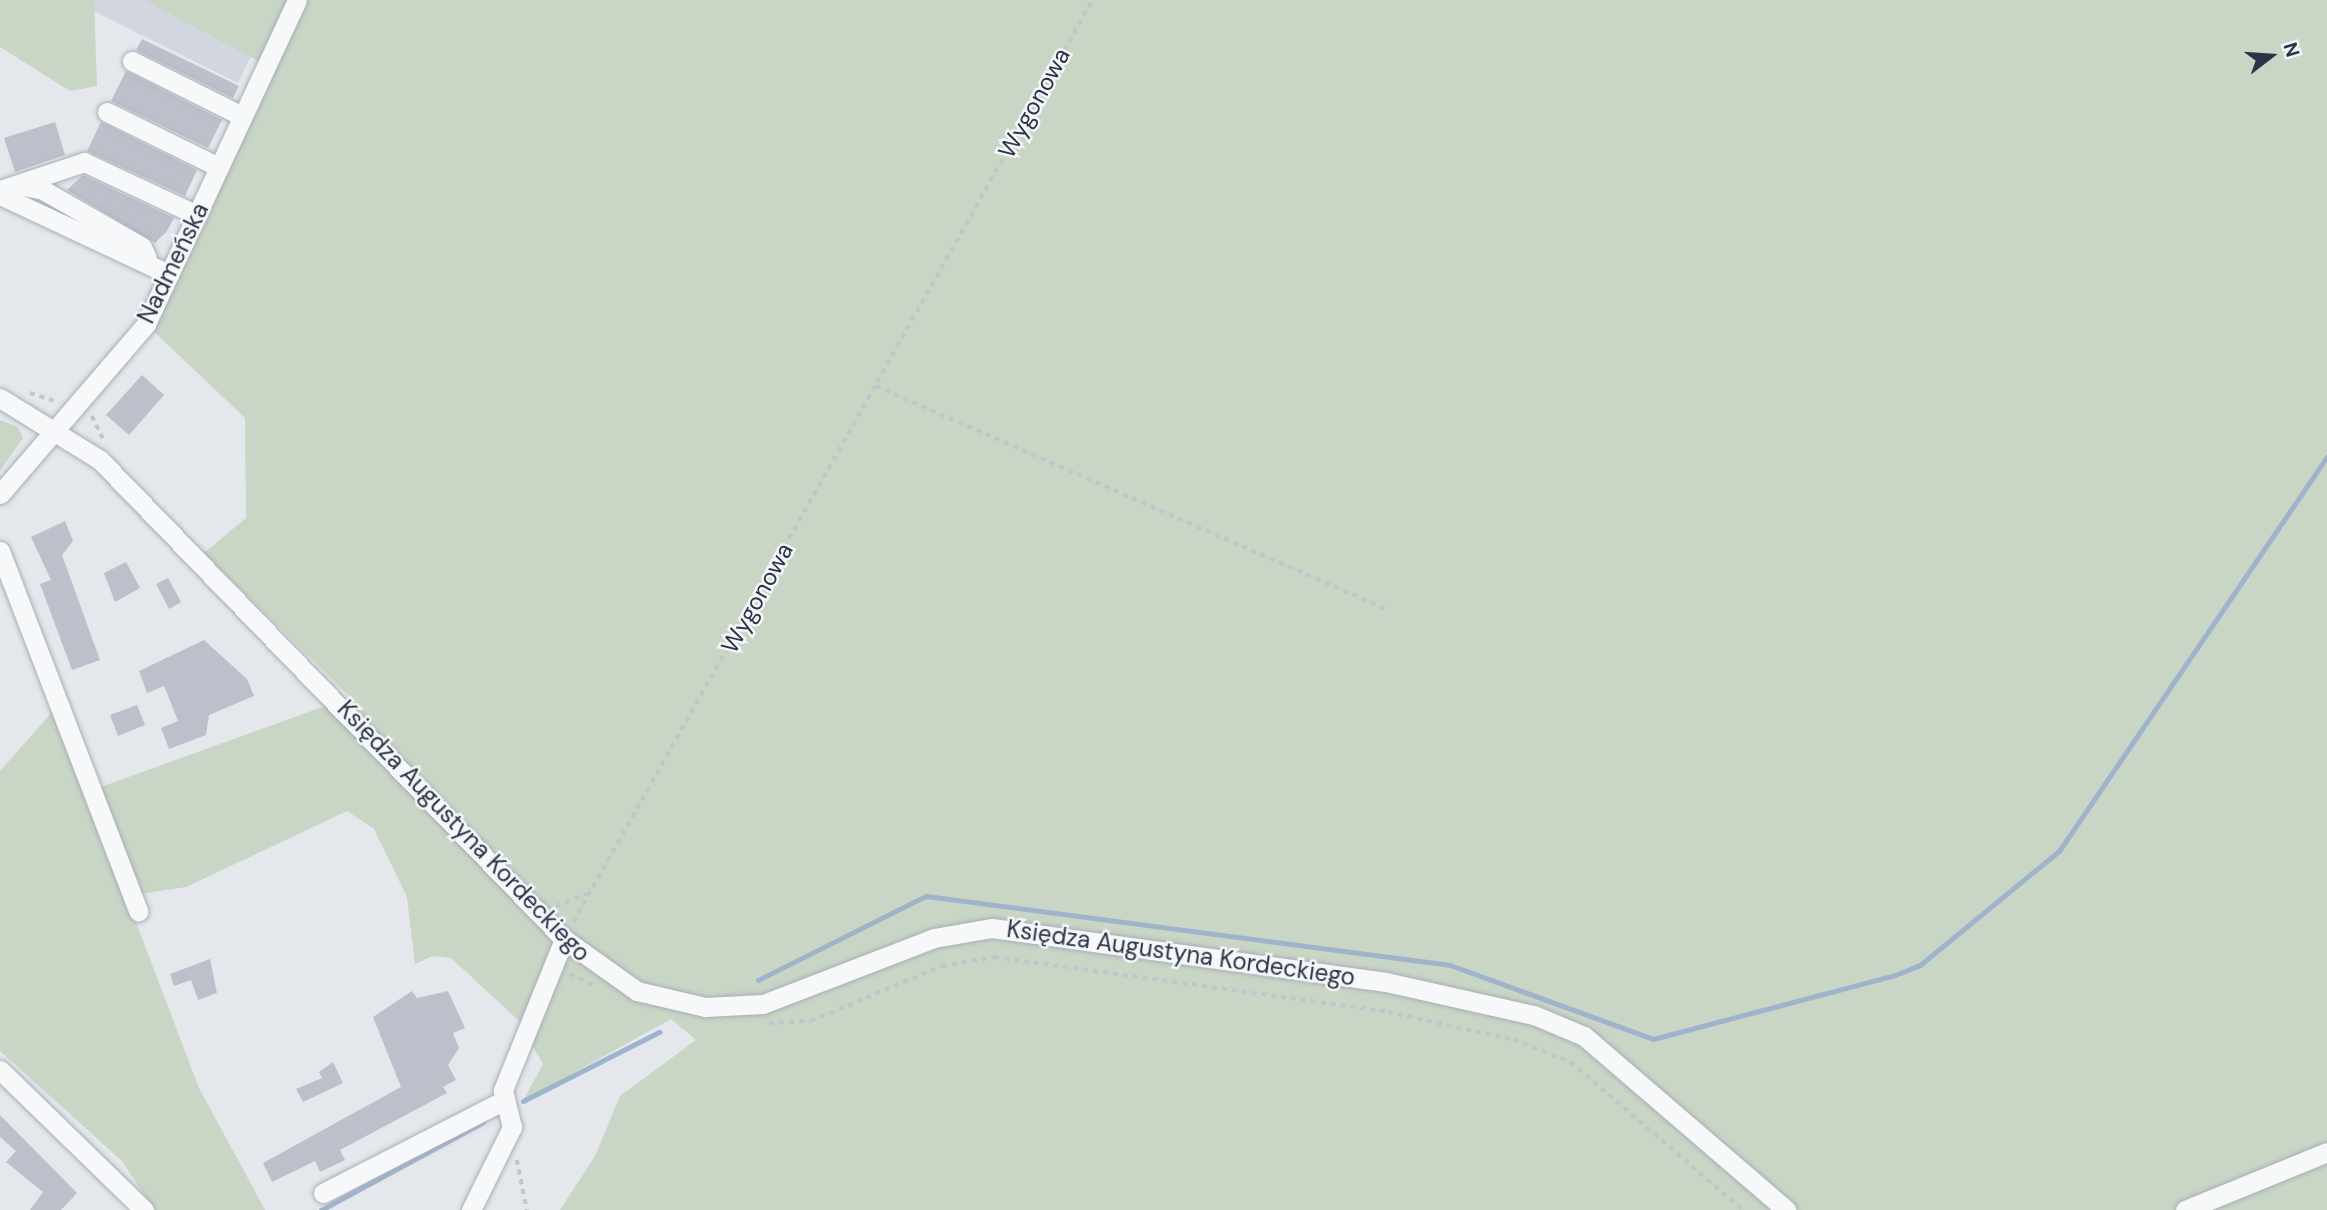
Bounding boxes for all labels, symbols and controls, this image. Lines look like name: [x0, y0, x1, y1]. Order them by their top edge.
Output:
north arrow: [2236, 21, 2306, 91]
text: N: [2278, 39, 2306, 60]
street label: Wygonowa: [992, 43, 1076, 163]
street label: Nadmeńska: [131, 198, 215, 328]
street label: Wygonowa: [715, 538, 799, 658]
street label: Księdza Augustyna Kordeckiego: [332, 695, 596, 967]
street label: Księdza Augustyna Kordeckiego: [1005, 914, 1357, 992]

